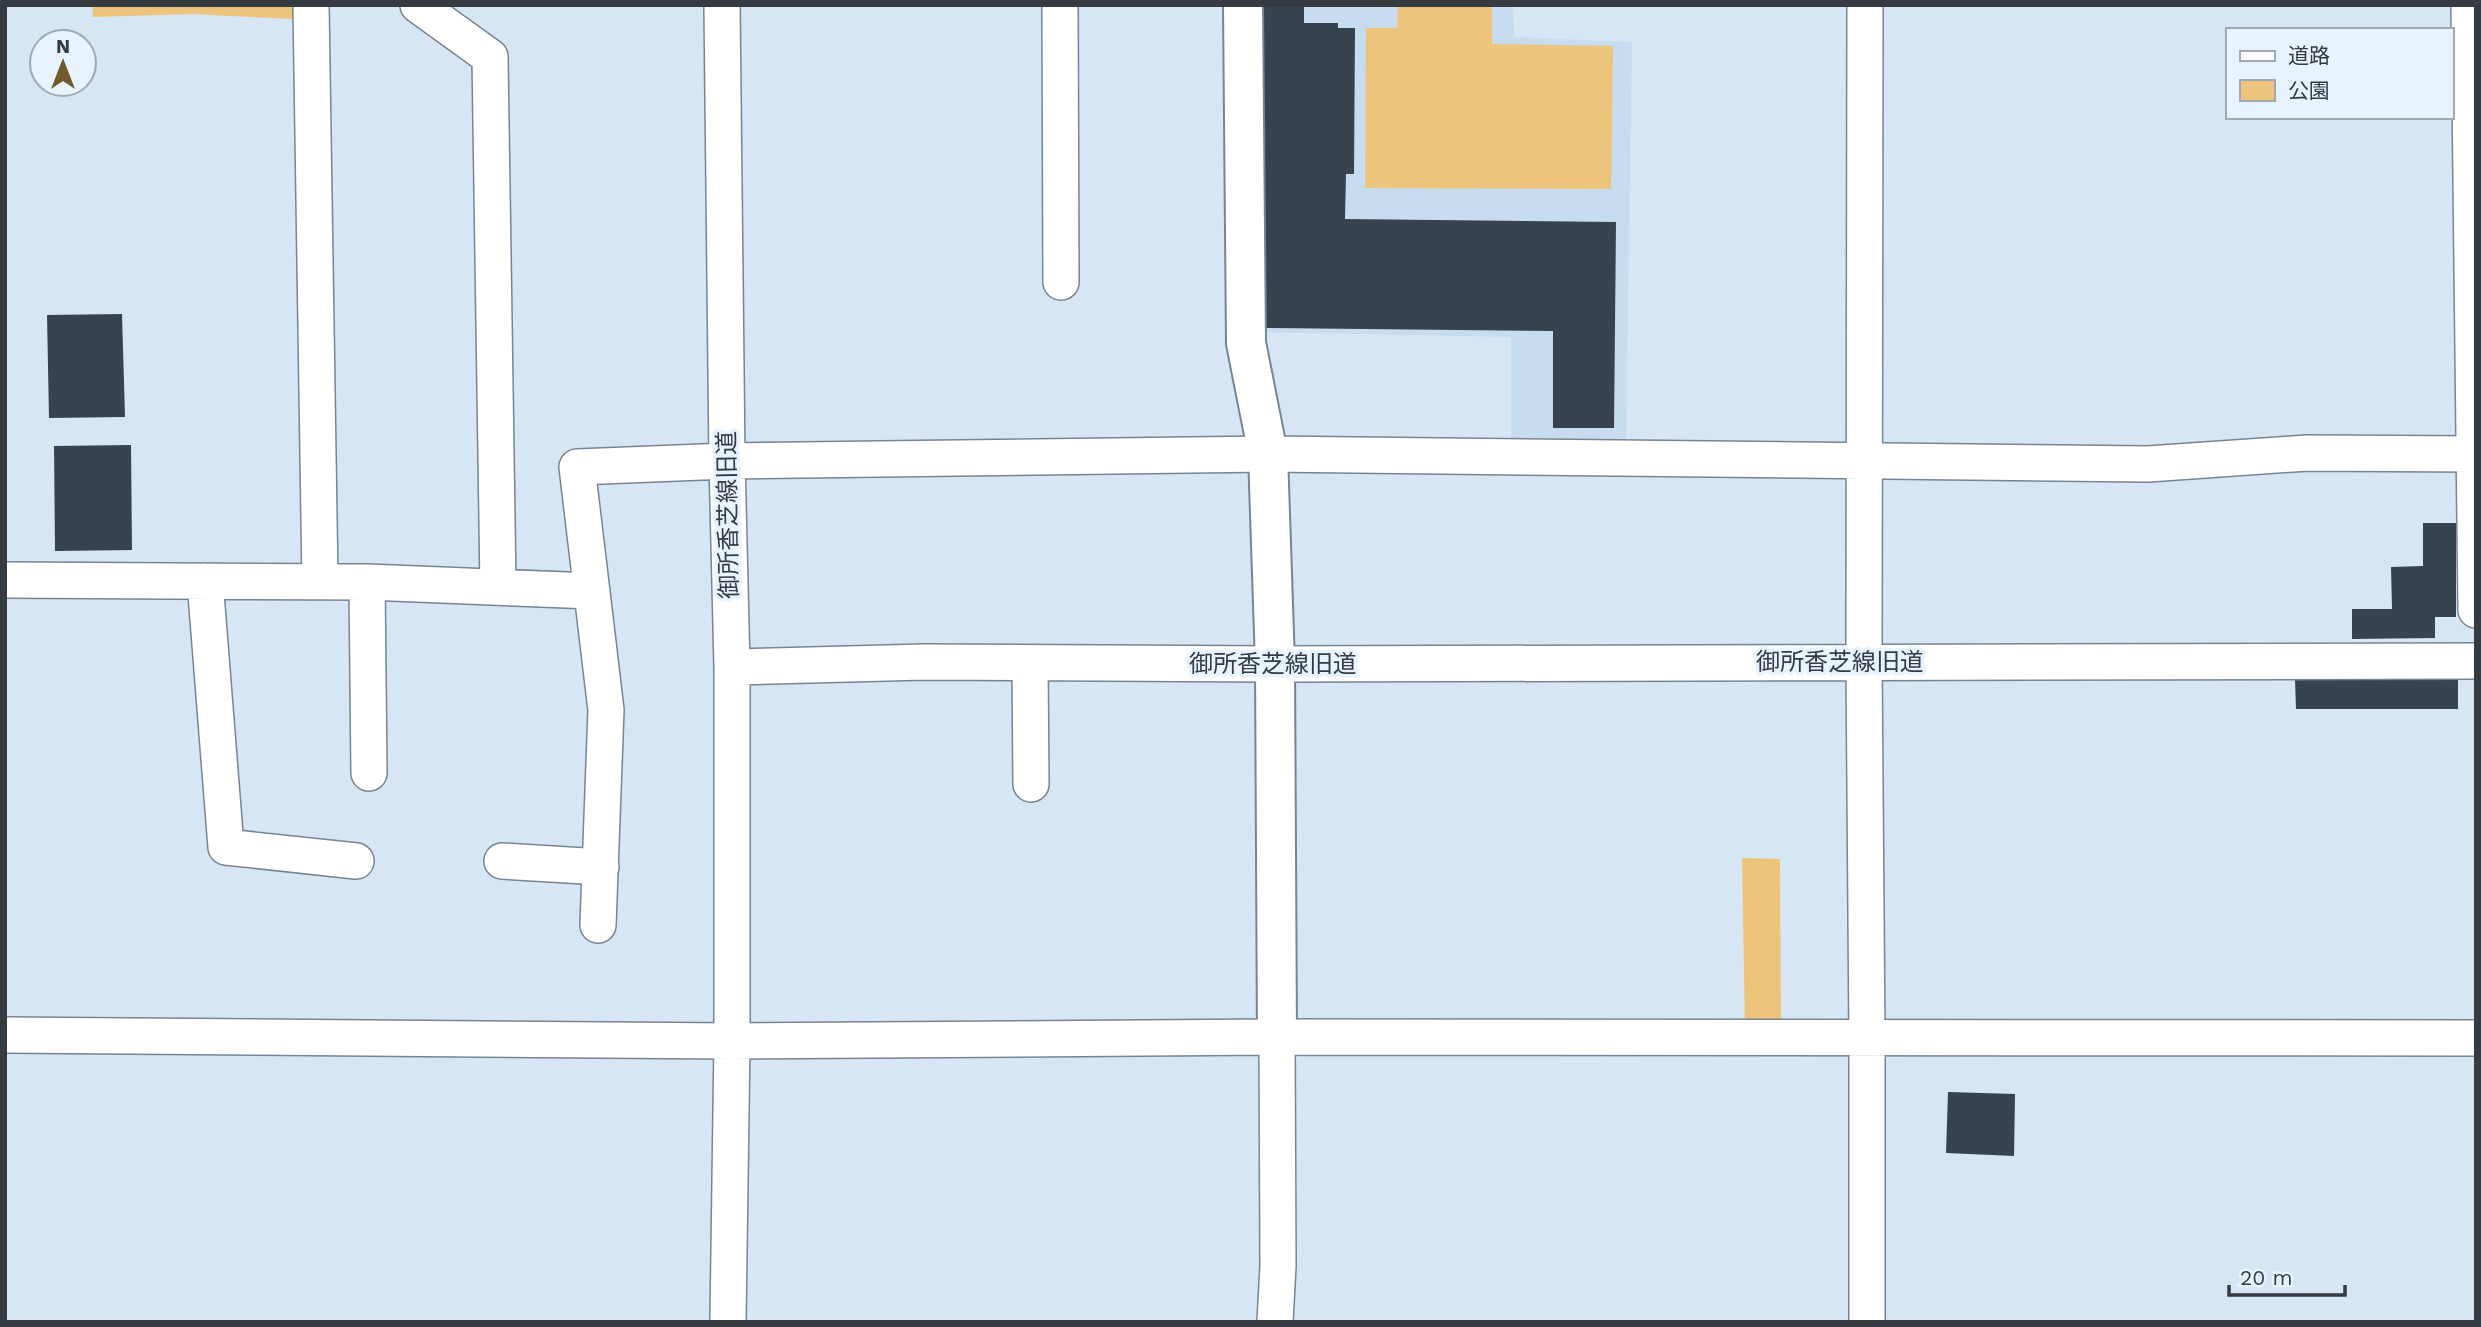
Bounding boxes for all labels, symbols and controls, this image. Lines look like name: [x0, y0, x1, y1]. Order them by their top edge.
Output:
north arrow: [28, 28, 98, 98]
legend: [2226, 28, 2453, 119]
text: N: [56, 35, 70, 58]
text: 道路: [2288, 43, 2330, 68]
text: 公園: [2288, 78, 2330, 103]
street label: 御所香芝線旧道: [713, 431, 743, 599]
street label: 御所香芝線旧道: [1756, 648, 1924, 676]
street label: 御所香芝線旧道: [1189, 650, 1357, 678]
scale bar: [2229, 1254, 2344, 1298]
text: 20 m: [2240, 1265, 2292, 1290]

